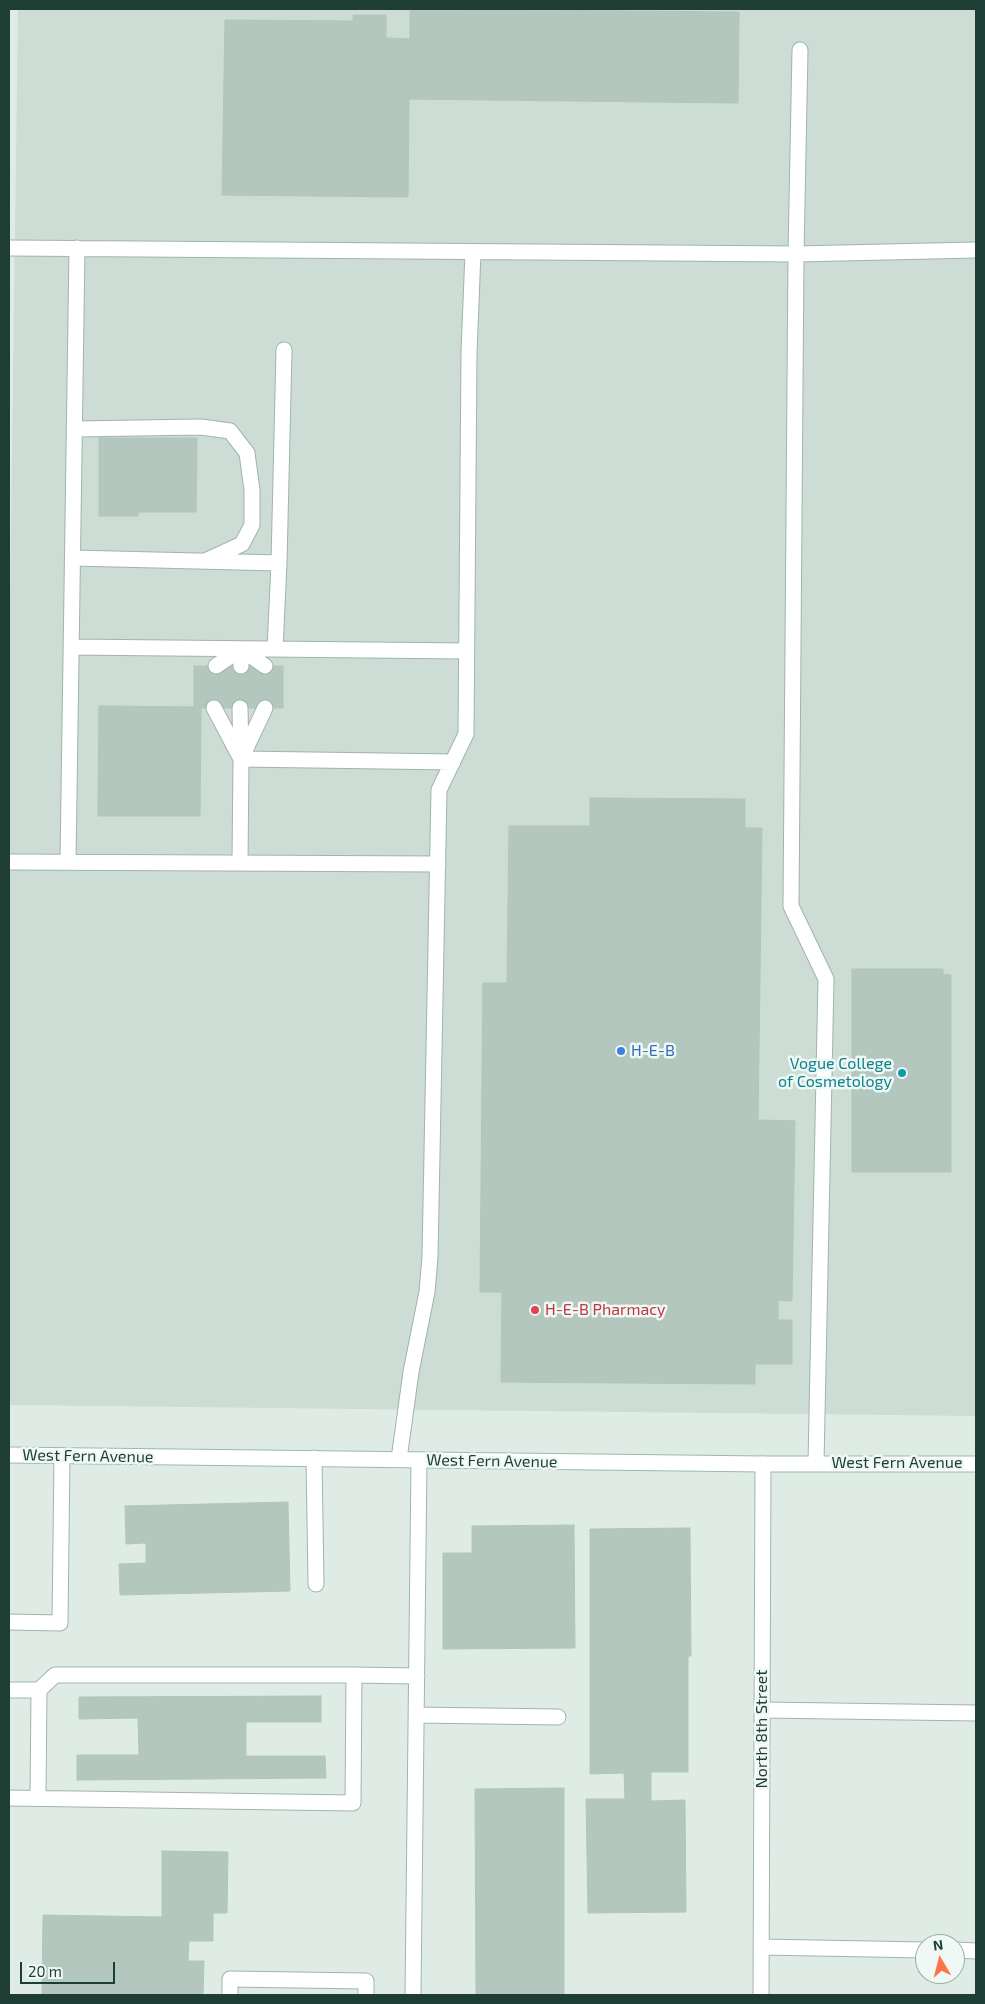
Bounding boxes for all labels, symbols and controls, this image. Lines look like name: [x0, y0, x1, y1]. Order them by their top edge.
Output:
place label: H-E-B: [631, 1041, 675, 1061]
marker: H-E-B: [615, 1045, 627, 1057]
place label: Vogue College of Cosmetology: [778, 1054, 892, 1092]
marker: Vogue College of Cosmetology: [896, 1067, 908, 1079]
place label: H-E-B Pharmacy: [545, 1300, 665, 1320]
marker: H-E-B Pharmacy: [529, 1304, 541, 1316]
street label: West Fern Avenue: [22, 1445, 154, 1467]
street label: West Fern Avenue: [426, 1450, 558, 1472]
street label: West Fern Avenue: [831, 1453, 963, 1473]
street label: North 8th Street: [752, 1670, 772, 1788]
north arrow: [915, 1934, 965, 1984]
text: N: [932, 1936, 944, 1954]
scale bar: [22, 1952, 118, 1984]
text: 20 m: [28, 1962, 62, 1980]

